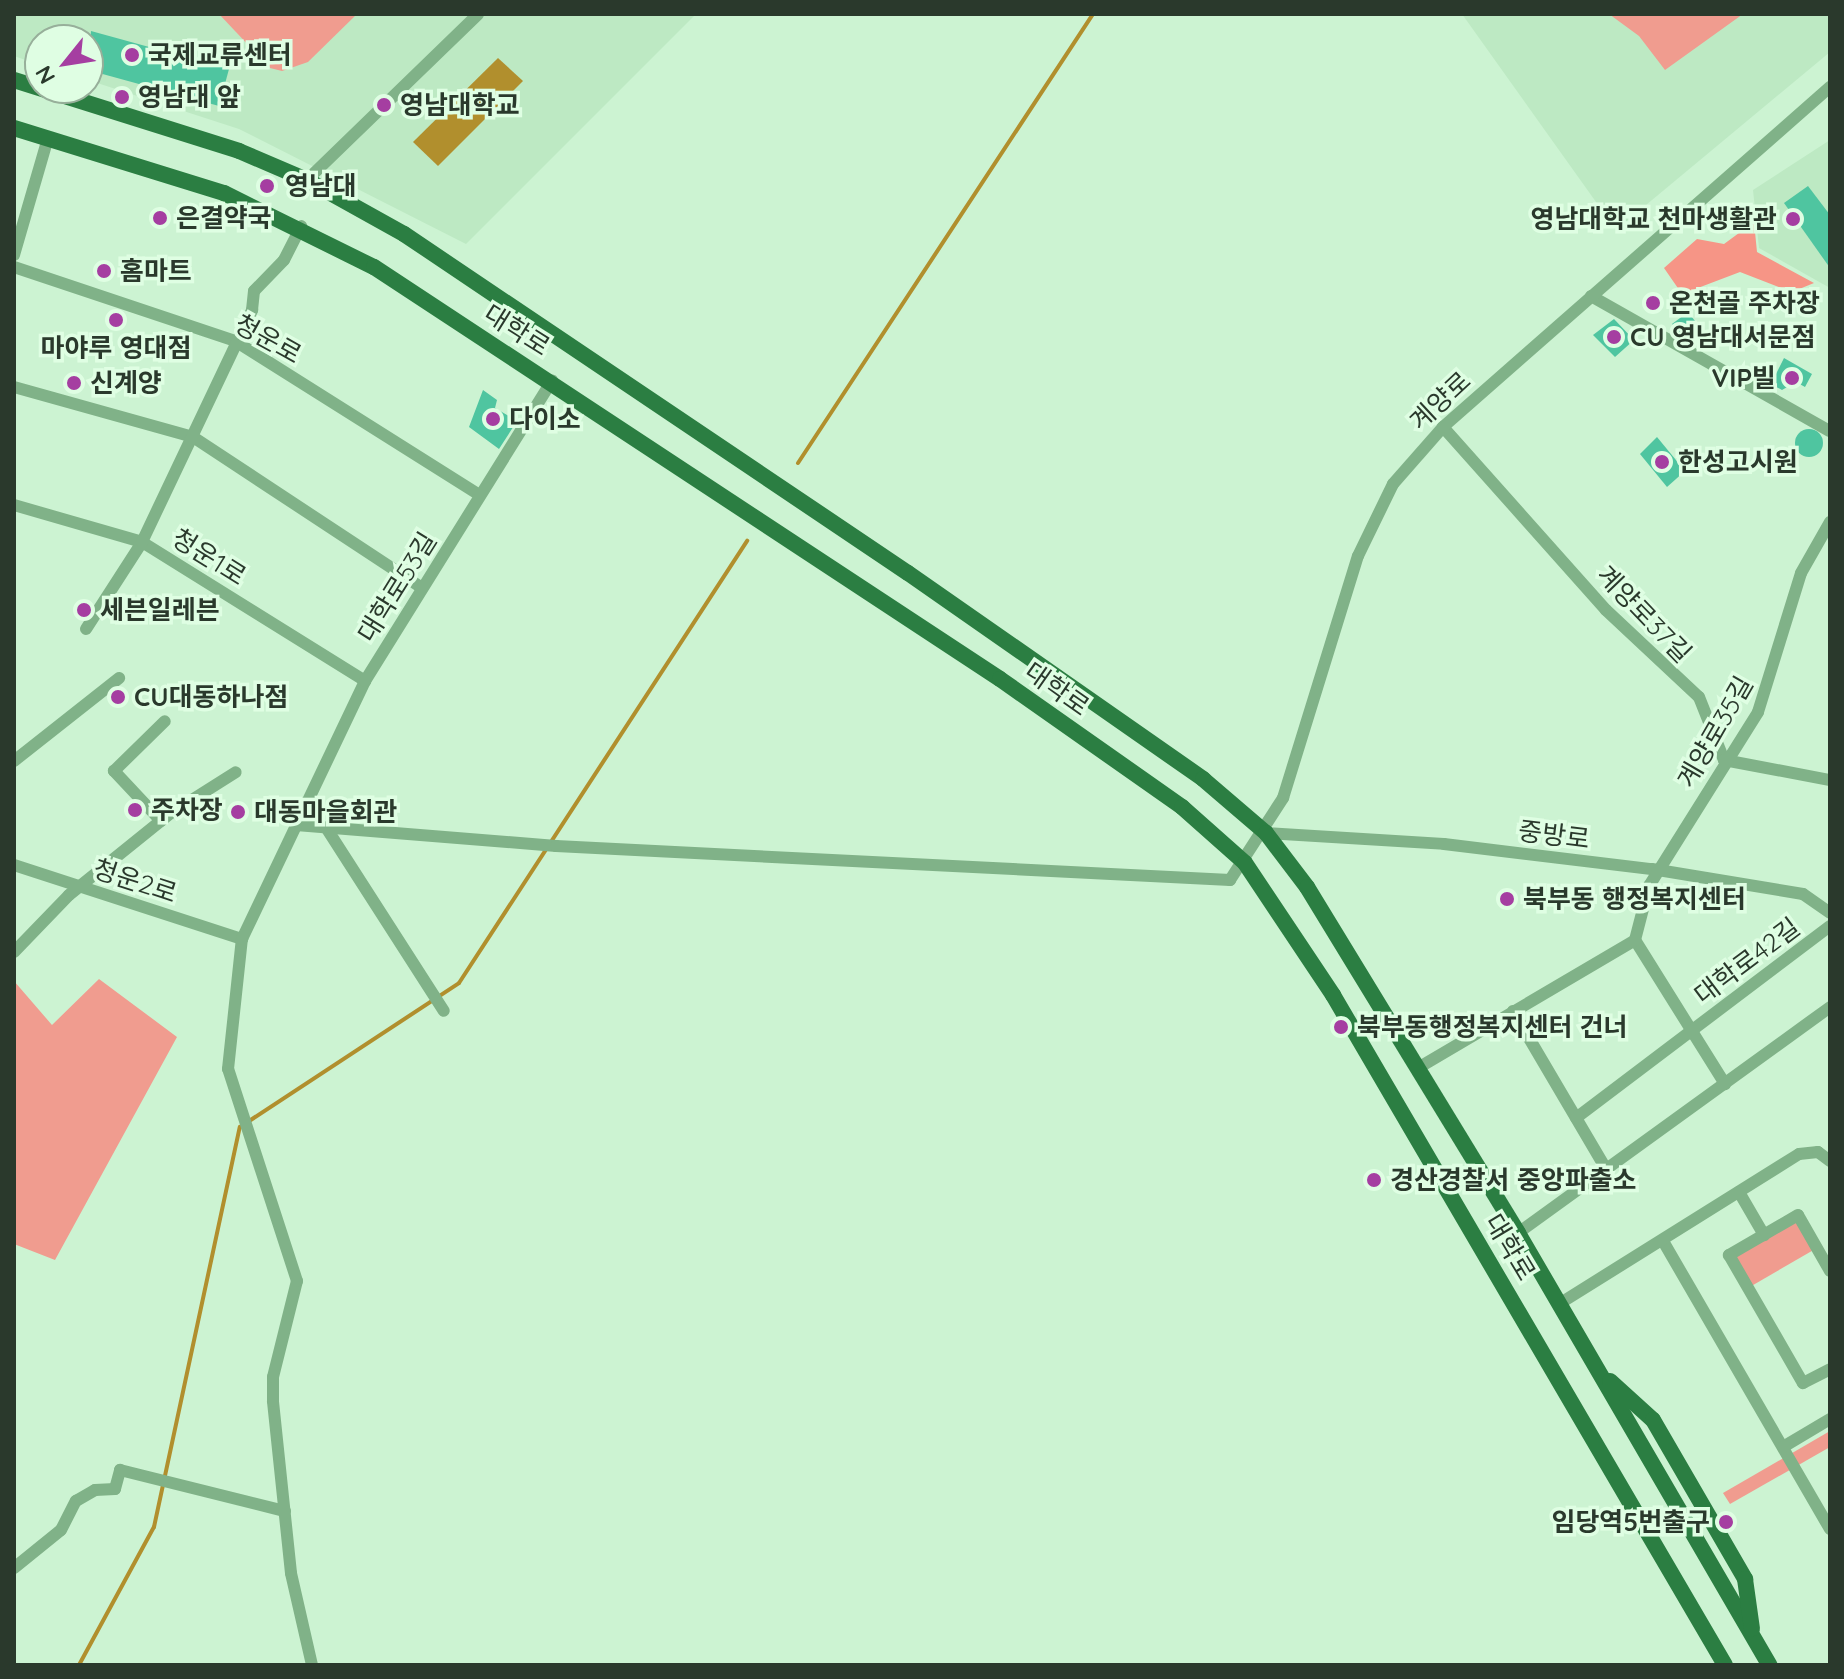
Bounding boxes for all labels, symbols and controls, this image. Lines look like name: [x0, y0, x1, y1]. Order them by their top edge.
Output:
north arrow: [24, 24, 104, 104]
place label: 국제교류센터: [148, 39, 292, 71]
marker: 국제교류센터: [123, 46, 141, 64]
text: N: [29, 61, 61, 89]
place label: 영남대 앞: [138, 81, 241, 113]
marker: 영남대 앞: [113, 88, 131, 106]
place label: 영남대학교: [400, 89, 520, 121]
marker: 영남대학교: [375, 96, 393, 114]
place label: 영남대: [285, 170, 357, 202]
marker: 영남대: [256, 175, 278, 197]
place label: 은결약국: [176, 202, 272, 234]
place label: 영남대학교 천마생활관: [1531, 203, 1777, 235]
marker: 은결약국: [151, 209, 169, 227]
marker: 영남대학교 천마생활관: [1784, 210, 1802, 228]
place label: 홈마트: [120, 255, 192, 287]
marker: 홈마트: [95, 262, 113, 280]
place label: 온천골 주차장: [1669, 287, 1820, 319]
marker: 온천골 주차장: [1644, 294, 1662, 312]
street label: 대학로: [478, 298, 556, 362]
street label: 청운로: [229, 308, 307, 370]
marker: 마야루 영대점: [107, 311, 125, 329]
place label: CU 영남대서문점: [1630, 321, 1815, 353]
marker: CU 영남대서문점: [1605, 328, 1623, 346]
place label: 마야루 영대점: [41, 332, 191, 364]
place label: VIP빌: [1712, 362, 1776, 394]
street label: 계양로: [1403, 365, 1477, 437]
place label: 신계양: [90, 367, 162, 399]
marker: VIP빌: [1783, 369, 1801, 387]
marker: 신계양: [65, 374, 83, 392]
place label: 다이소: [509, 403, 581, 435]
marker: 다이소: [484, 410, 502, 428]
place label: 한성고시원: [1678, 446, 1798, 478]
marker: 한성고시원: [1653, 453, 1671, 471]
street label: 청운1로: [166, 522, 252, 592]
street label: 대학로53길: [351, 526, 443, 648]
street label: 계양로37길: [1590, 559, 1698, 669]
place label: 세븐일레븐: [100, 594, 220, 626]
marker: 세븐일레븐: [75, 601, 93, 619]
street label: 대학로: [1019, 656, 1095, 722]
street label: 계양로35길: [1671, 671, 1759, 793]
place label: CU대동하나점: [134, 681, 288, 713]
marker: CU대동하나점: [109, 688, 127, 706]
place label: 주차장: [151, 794, 223, 826]
place label: 대동마을회관: [254, 796, 398, 828]
marker: 주차장: [126, 801, 144, 819]
marker: 대동마을회관: [229, 803, 247, 821]
street label: 중방로: [1516, 815, 1592, 855]
street label: 청운2로: [89, 853, 181, 909]
place label: 북부동 행정복지센터: [1523, 883, 1746, 915]
marker: 북부동 행정복지센터: [1498, 890, 1516, 908]
street label: 대학로42길: [1688, 911, 1806, 1011]
place label: 북부동행정복지센터 건너: [1357, 1011, 1627, 1043]
marker: 북부동행정복지센터 건너: [1332, 1018, 1350, 1036]
place label: 경산경찰서 중앙파출소: [1390, 1164, 1636, 1196]
marker: 경산경찰서 중앙파출소: [1365, 1171, 1383, 1189]
street label: 대학로: [1478, 1208, 1542, 1286]
place label: 임당역5번출구: [1552, 1506, 1710, 1538]
marker: 임당역5번출구: [1717, 1513, 1735, 1531]

